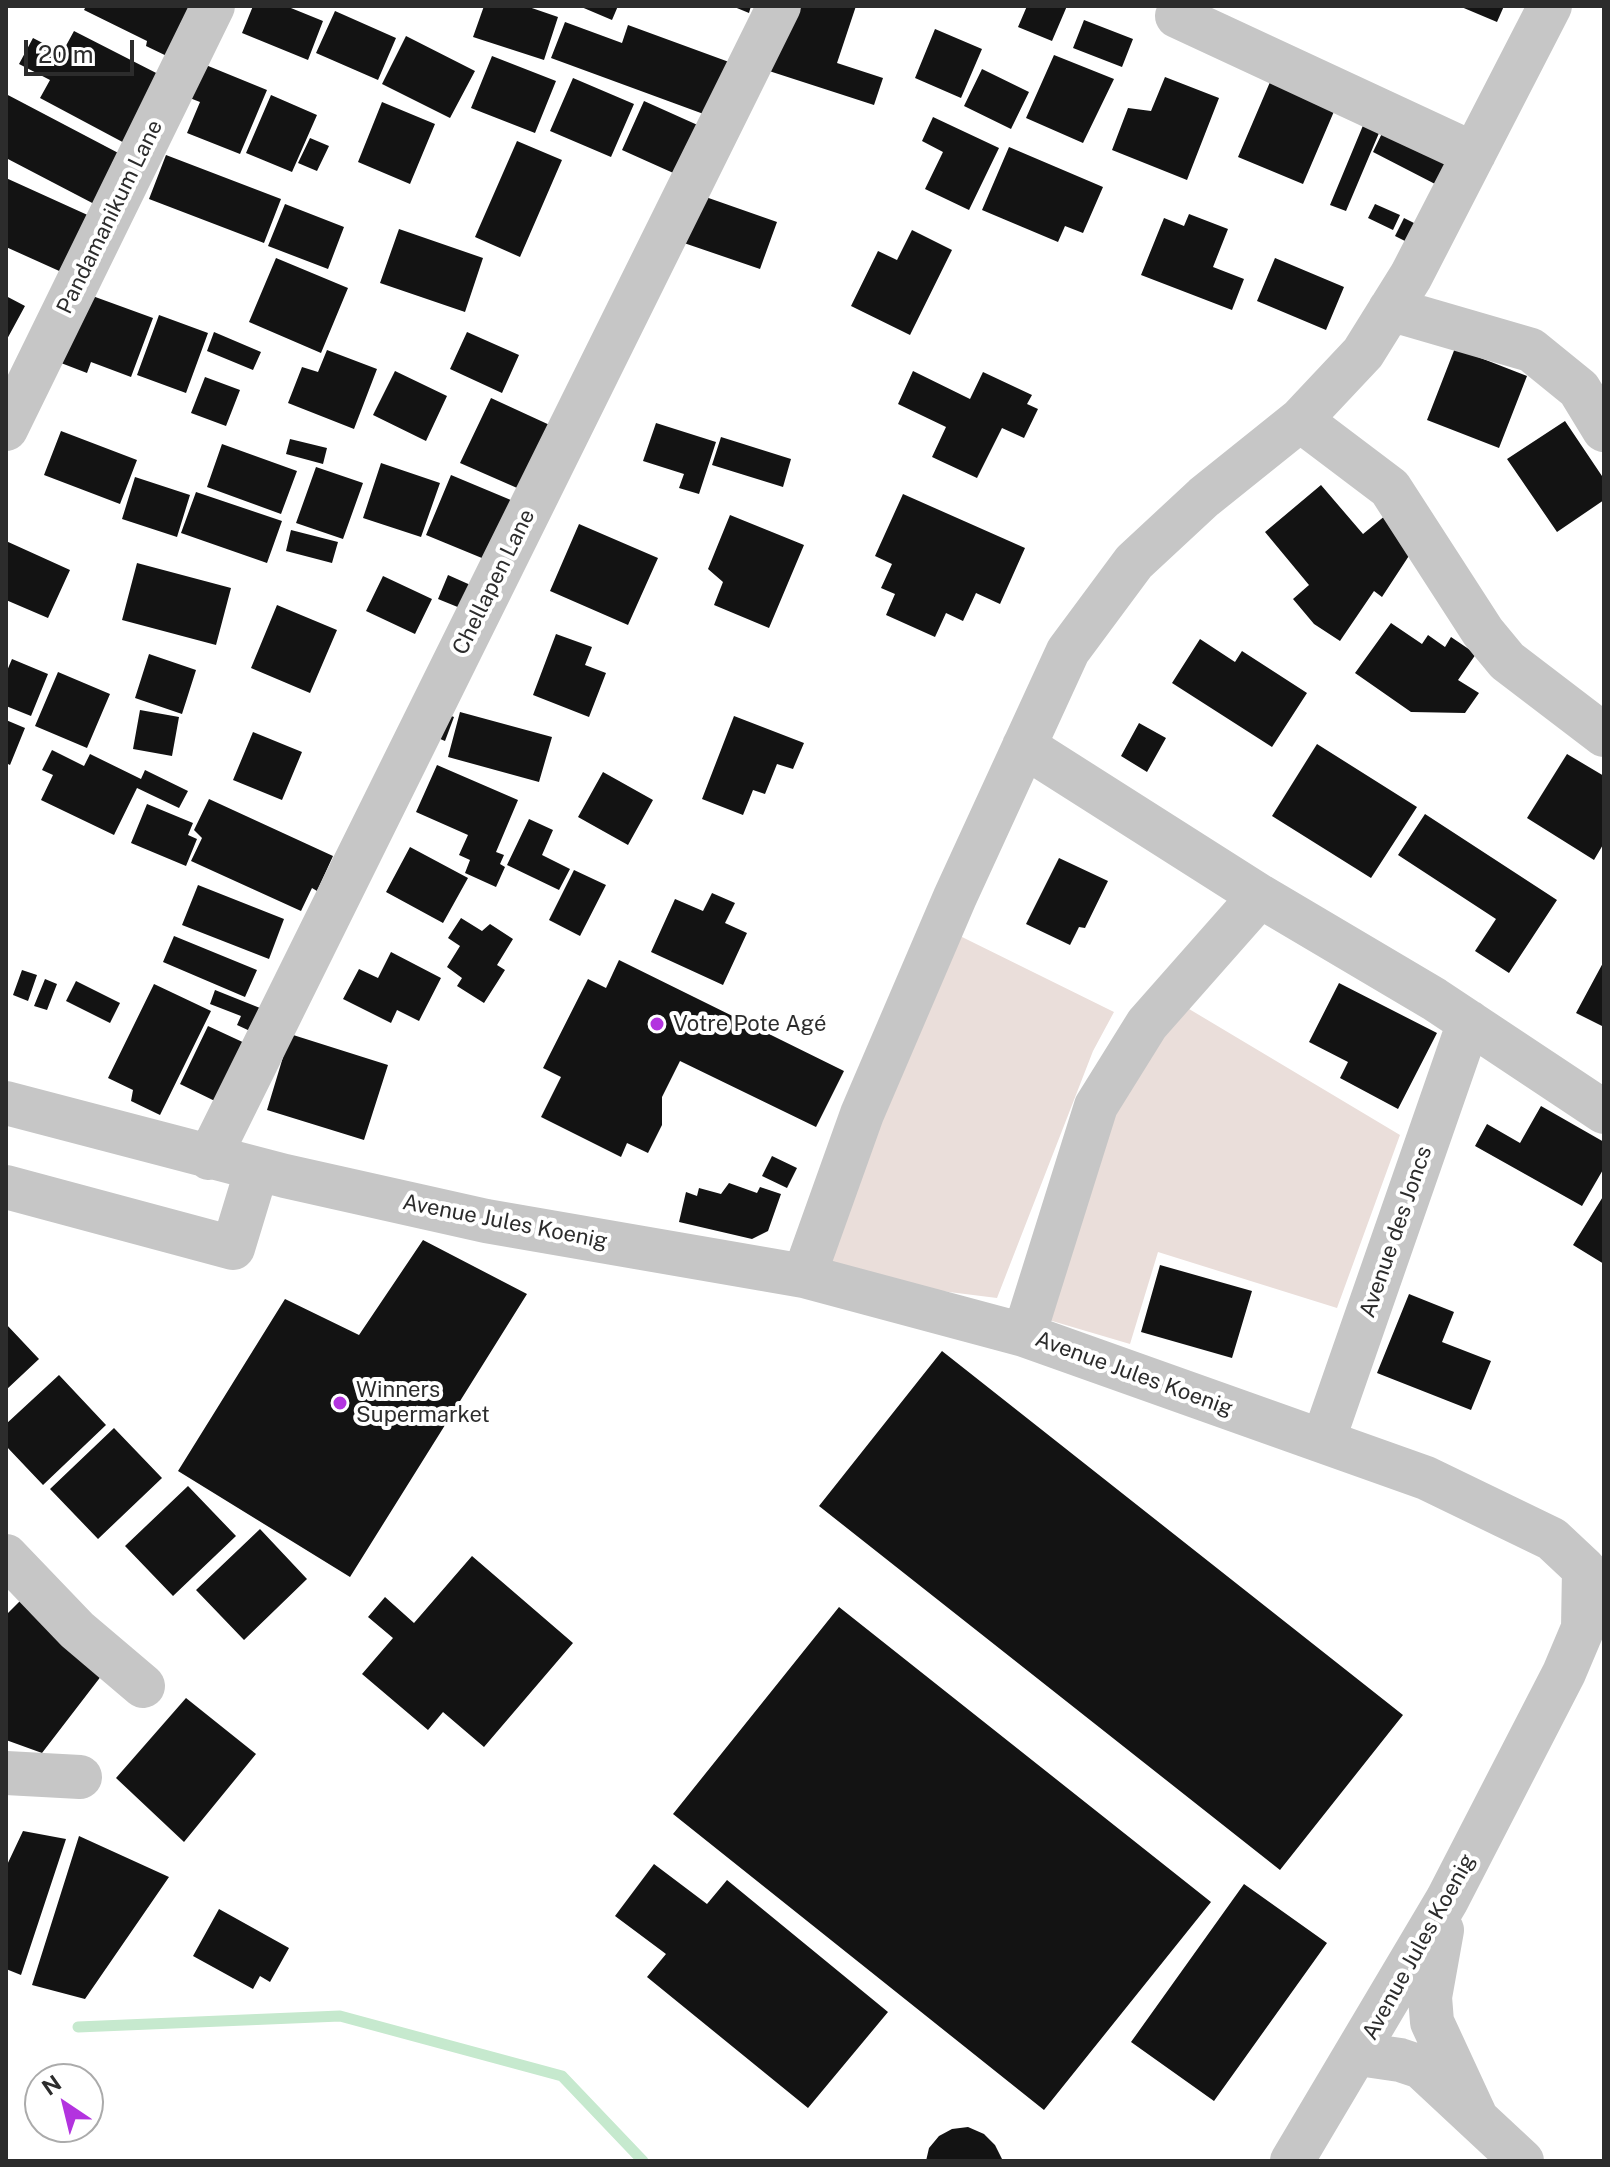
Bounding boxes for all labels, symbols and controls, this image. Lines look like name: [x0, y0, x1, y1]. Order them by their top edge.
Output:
scale bar: [28, 24, 138, 74]
text: 20 m: [38, 40, 94, 68]
street label: Pandamanikum Lane: [52, 116, 168, 318]
street label: Chellapen Lane: [447, 505, 541, 659]
place label: Votre Pote Agé: [673, 1011, 826, 1037]
marker: Votre Pote Agé: [648, 1015, 666, 1033]
street label: Avenue des Joncs: [1354, 1143, 1438, 1321]
street label: Avenue Jules Koenig: [400, 1189, 610, 1255]
street label: Avenue Jules Koenig: [1032, 1326, 1236, 1422]
place label: Winners Supermarket: [356, 1377, 490, 1428]
marker: Winners Supermarket: [331, 1394, 349, 1412]
street label: Avenue Jules Koenig: [1357, 1849, 1481, 2045]
north arrow: [24, 2063, 104, 2143]
text: N: [37, 2069, 66, 2101]

